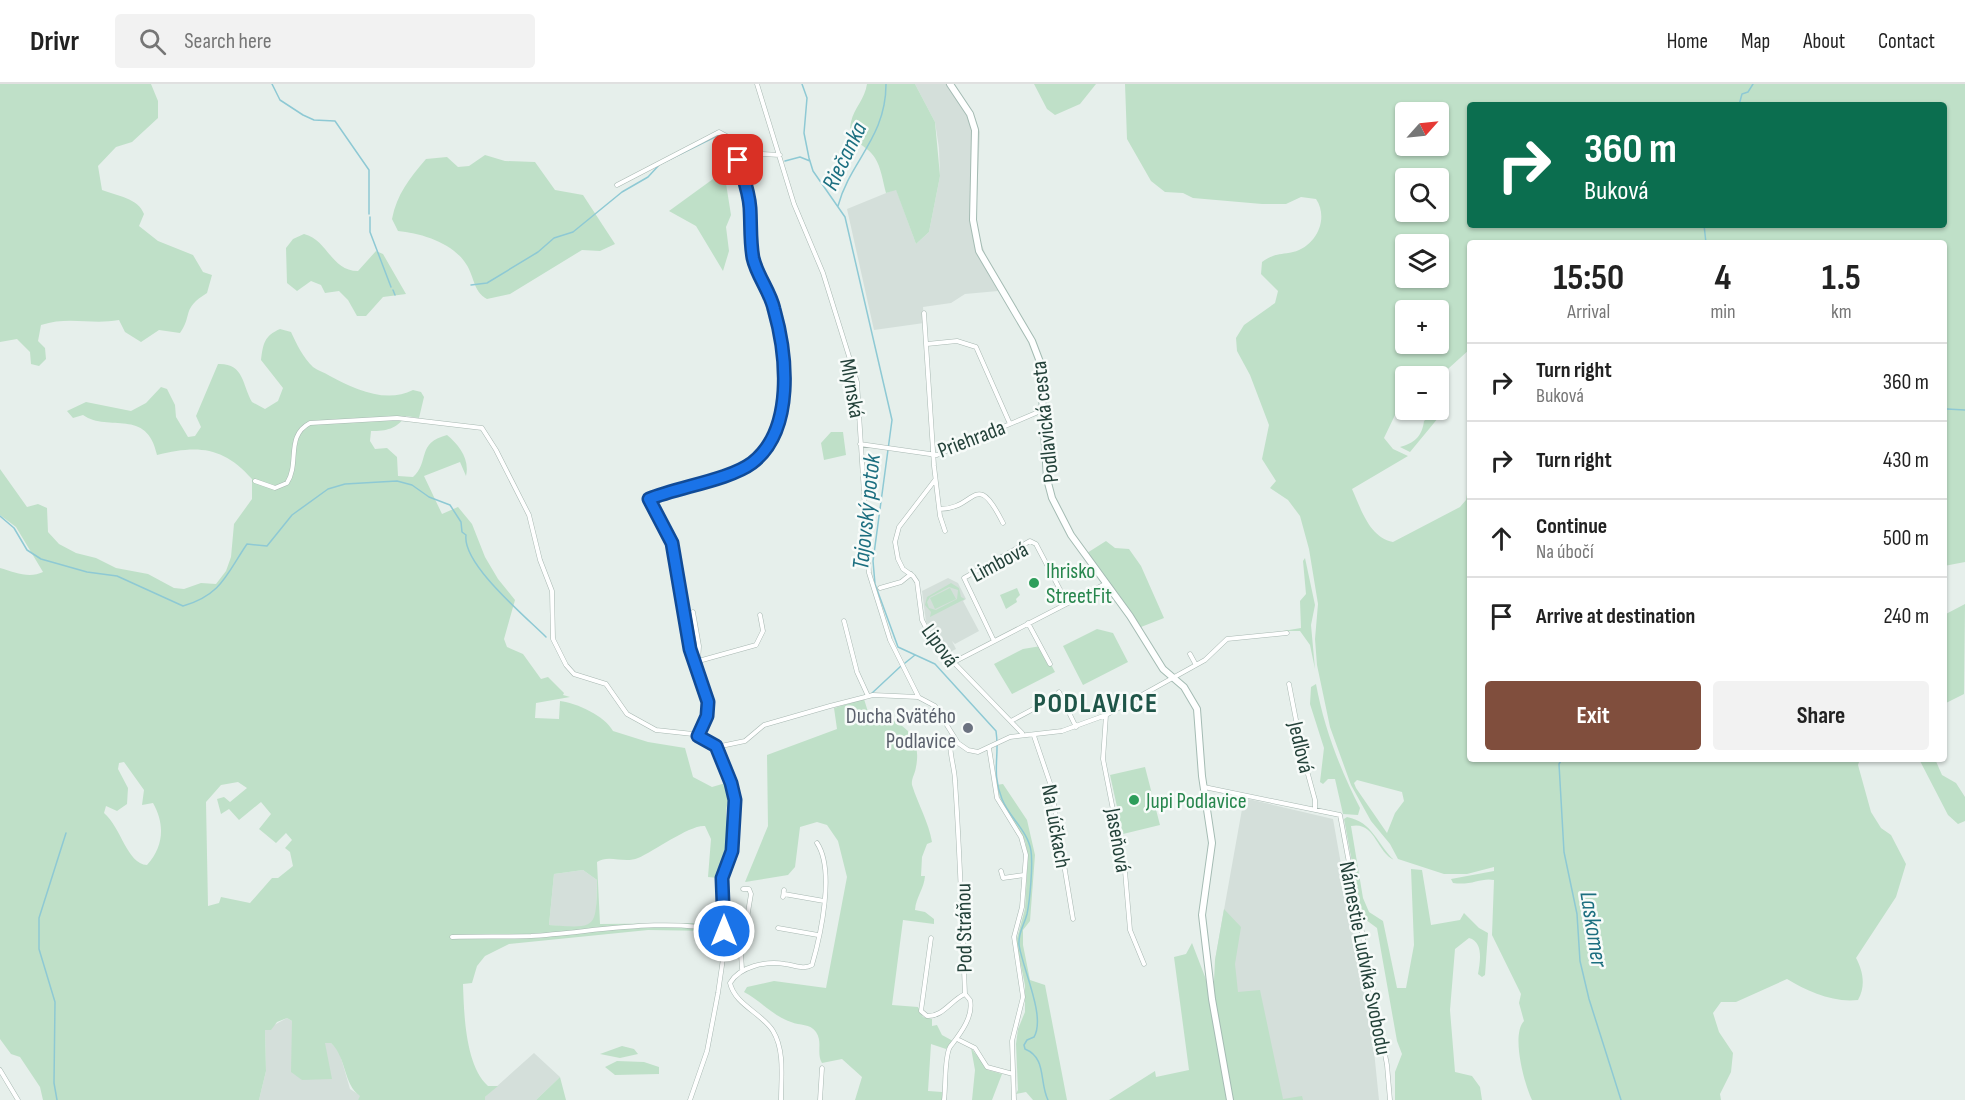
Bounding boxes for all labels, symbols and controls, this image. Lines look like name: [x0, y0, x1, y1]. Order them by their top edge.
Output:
search box: [115, 14, 535, 68]
text: Drivr: [30, 25, 79, 58]
icon: search: [136, 25, 169, 58]
text: Search here: [184, 28, 272, 55]
text: Home: [1667, 29, 1708, 54]
text: Map: [1741, 29, 1770, 54]
text: About: [1803, 29, 1845, 54]
text: Contact: [1878, 29, 1935, 54]
north arrow: [1395, 102, 1449, 156]
map controls: [1395, 102, 1449, 420]
water label: Riečanka: [816, 117, 873, 195]
text: 360 m: [1584, 124, 1677, 175]
icon: right: [1485, 126, 1563, 204]
pin: [712, 134, 763, 185]
icon: arrive: [721, 143, 754, 176]
button: search: [1395, 168, 1449, 222]
text: Buková: [1584, 175, 1649, 207]
button: layers: [1395, 234, 1449, 288]
text: 15:50: [1553, 257, 1624, 300]
text: 4: [1715, 257, 1731, 300]
text: 1.5: [1822, 257, 1861, 300]
button: +: [1395, 300, 1449, 354]
text: Arrival: [1567, 300, 1610, 324]
text: min: [1710, 300, 1736, 324]
text: km: [1831, 300, 1851, 324]
street label: Mlynská: [833, 356, 870, 420]
text: Turn right: [1536, 357, 1612, 384]
street label: Podlavická cesta: [1026, 360, 1065, 484]
button: −: [1395, 366, 1449, 420]
icon: right: [1485, 366, 1518, 399]
text: 360 m: [1883, 369, 1929, 396]
text: Buková: [1536, 384, 1584, 408]
street label: Priehrada: [934, 414, 1009, 465]
icon: right: [1485, 444, 1518, 477]
text: Turn right: [1536, 447, 1612, 474]
text: 430 m: [1883, 447, 1929, 474]
water label: Tajovský potok: [846, 452, 887, 571]
text: Continue: [1536, 513, 1607, 540]
icon: ahead: [1485, 522, 1518, 555]
text: 500 m: [1883, 525, 1929, 552]
street label: Limbová: [966, 536, 1033, 589]
text: Na úbočí: [1536, 540, 1594, 564]
place label: Ihrisko StreetFit: [1046, 558, 1112, 610]
marker: Ihrisko StreetFit: [1027, 576, 1041, 590]
icon: arrive: [1485, 600, 1518, 633]
text: Arrive at destination: [1536, 603, 1695, 630]
text: 240 m: [1883, 603, 1929, 630]
street label: Lipová: [915, 619, 965, 673]
button: Exit: [1485, 681, 1701, 750]
button: Share: [1713, 681, 1929, 750]
district label: PODLAVICE: [1033, 687, 1159, 720]
place label: Ducha Svätého Podlavice: [846, 703, 956, 755]
street label: Jedľová: [1281, 718, 1320, 776]
marker: Ducha Svätého Podlavice: [961, 721, 975, 735]
street label: Na Lúčkach: [1035, 782, 1076, 870]
place label: Jupi Podlavice: [1145, 788, 1247, 815]
marker: Jupi Podlavice: [1127, 793, 1141, 807]
street label: Jaseňová: [1098, 805, 1136, 874]
street label: Námestie Ludvíka Svobodu: [1333, 859, 1397, 1057]
street label: Pod Stráňou: [950, 883, 979, 973]
water label: Laskomer: [1573, 889, 1614, 970]
position arrow: [692, 899, 756, 963]

